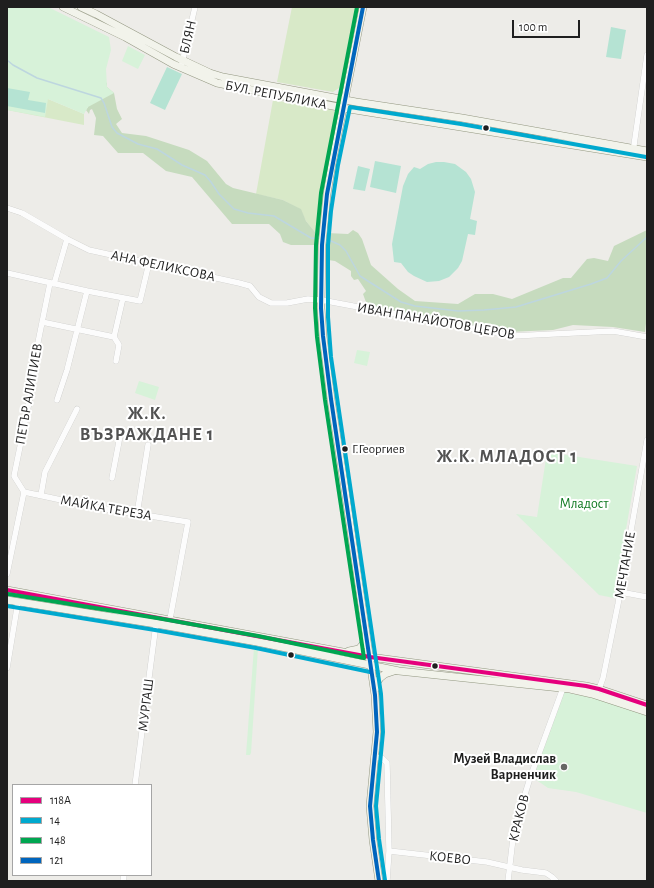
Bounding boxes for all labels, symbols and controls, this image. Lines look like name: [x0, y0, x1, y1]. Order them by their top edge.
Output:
scale bar: [514, 12, 582, 38]
street label: БЛЯН: [176, 18, 200, 56]
text: 100 m: [519, 21, 547, 33]
street label: БУЛ. РЕПУБЛИКА: [224, 77, 328, 113]
unlabelled marker: [481, 123, 491, 133]
street label: АНА ФЕЛИКСОВА: [109, 247, 217, 285]
street label: ИВАН ПАНАЙОТОВ ЦЕРОВ: [356, 299, 516, 343]
street label: ПЕТЪР АЛИПИЕВ: [12, 342, 46, 446]
district label: Ж.К. ВЪЗРАЖДАНЕ 1: [80, 403, 214, 446]
place label: Г.Георгиев: [352, 441, 405, 457]
marker: Г.Георгиев: [340, 444, 350, 454]
district label: Ж.К. МЛАДОСТ 1: [436, 446, 578, 468]
street label: МАЙКА ТЕРЕЗА: [59, 492, 153, 524]
park label: Младост: [560, 496, 608, 512]
street label: МЕЧТАНИЕ: [611, 530, 639, 600]
unlabelled marker: [286, 650, 296, 660]
unlabelled marker: [430, 661, 440, 671]
street label: МУРГАШ: [134, 678, 158, 732]
place label: Музей Владислав Варненчик: [453, 751, 556, 784]
marker: Музей Владислав Варненчик: [559, 762, 569, 772]
legend: [12, 784, 152, 876]
street label: КРАКОВ: [505, 793, 533, 843]
text: 118А: [50, 794, 71, 806]
text: 14: [50, 814, 60, 826]
text: 148: [50, 834, 66, 846]
street label: КОЕВО: [428, 847, 472, 869]
text: 121: [50, 854, 64, 866]

